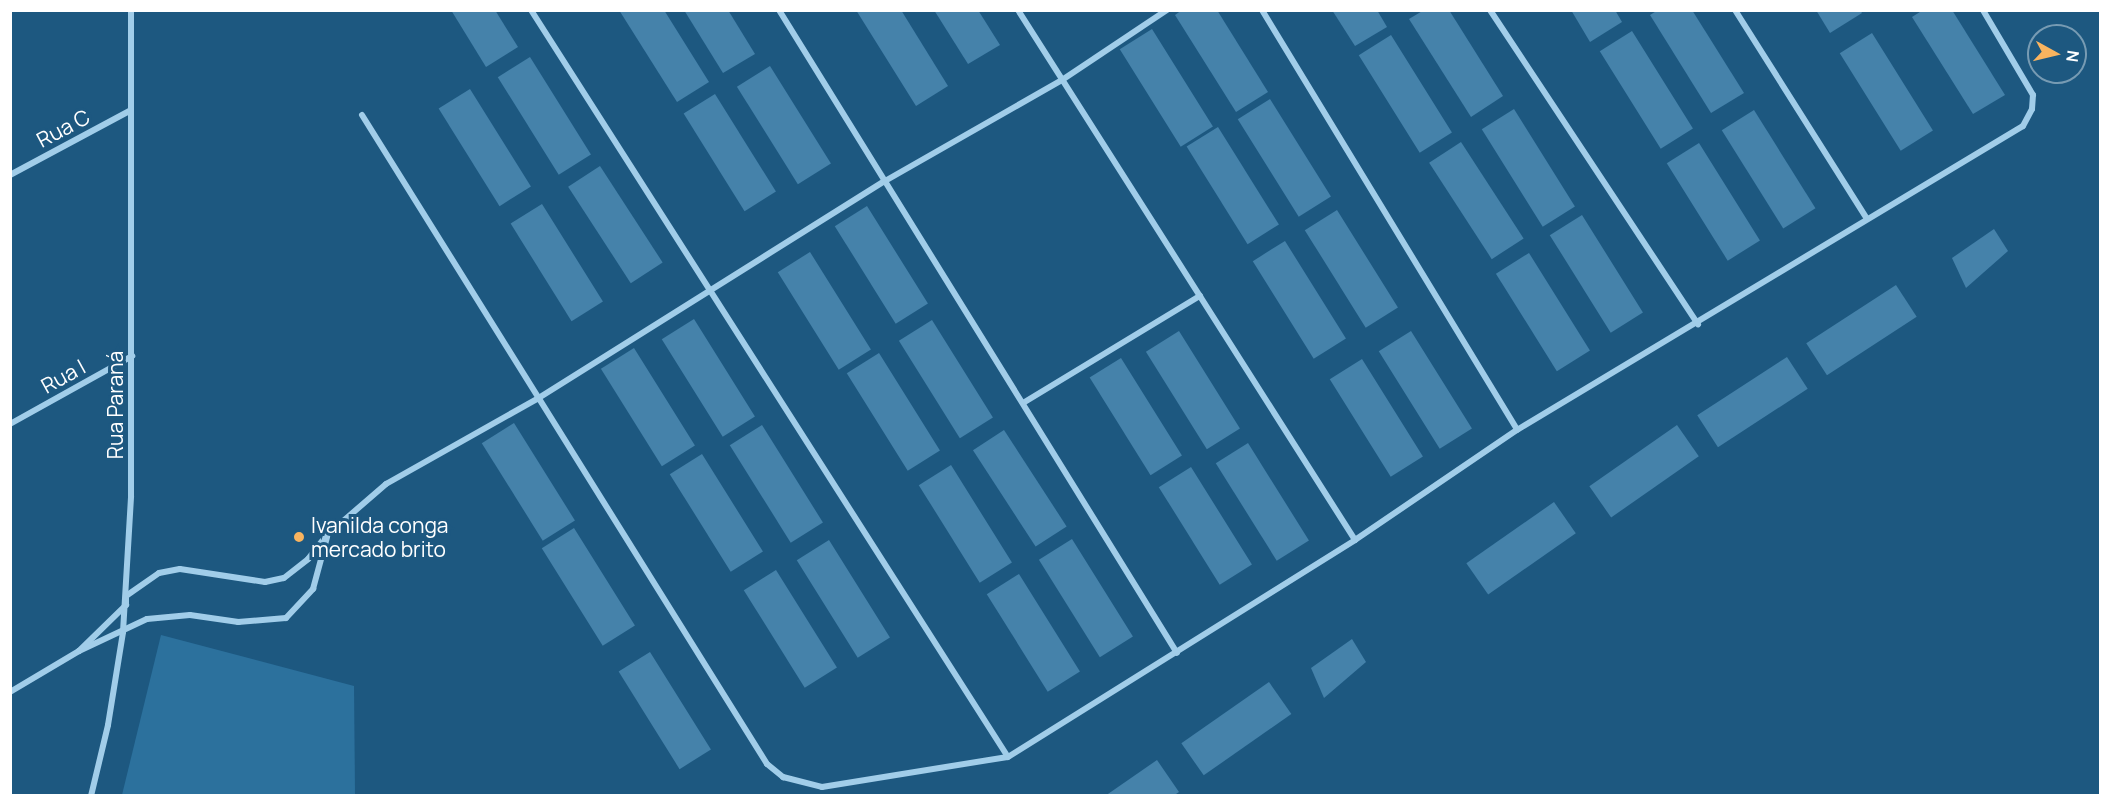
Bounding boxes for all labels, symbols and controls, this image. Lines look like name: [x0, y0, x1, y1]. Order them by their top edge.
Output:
north arrow: [2027, 24, 2087, 84]
text: N: [2061, 49, 2085, 63]
street label: Rua C: [32, 104, 94, 152]
street label: Rua Paraná: [102, 351, 128, 459]
street label: Rua I: [37, 354, 89, 398]
place label: Ivanilda conga mercado brito: [311, 512, 448, 562]
marker: Ivanilda conga mercado brito: [292, 530, 306, 544]

